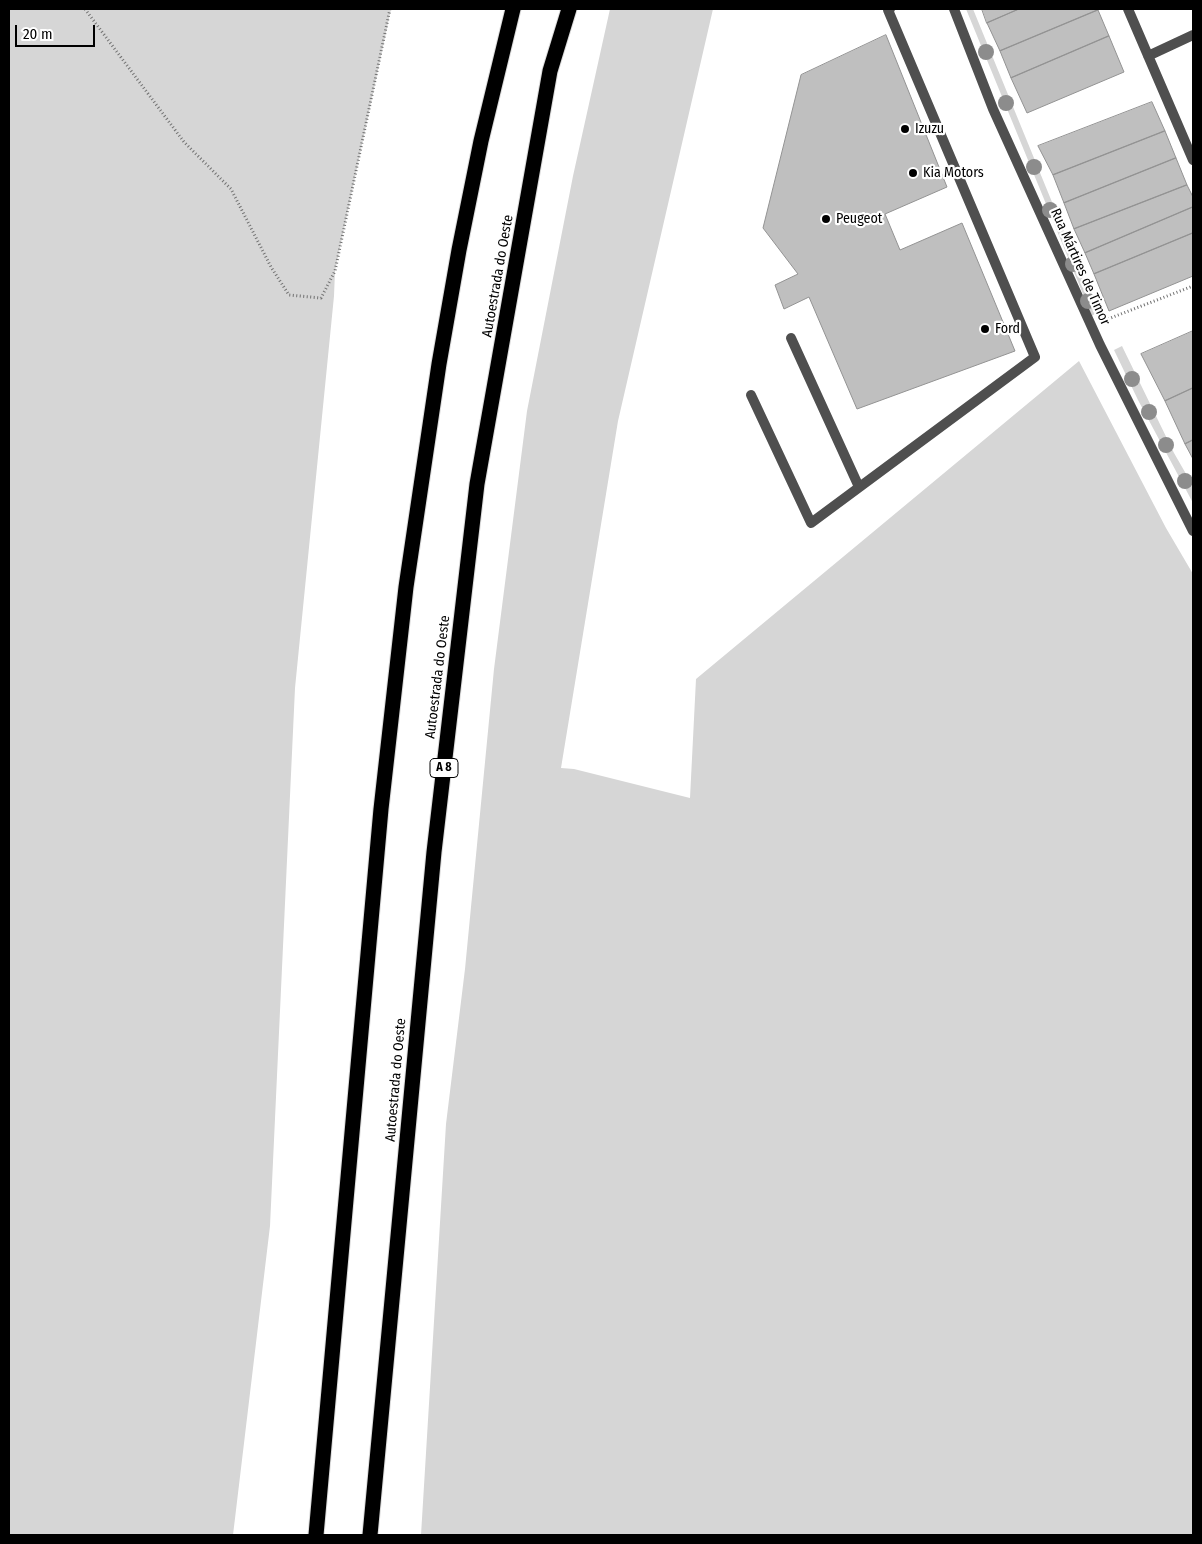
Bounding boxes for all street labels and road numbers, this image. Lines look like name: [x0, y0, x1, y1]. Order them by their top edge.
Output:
street label: Rua Mártires de Timor: [1047, 206, 1113, 328]
street label: Autoestrada do Oeste: [479, 213, 517, 339]
street label: Autoestrada do Oeste: [422, 614, 454, 740]
road number: A 8: [430, 758, 458, 778]
street label: Autoestrada do Oeste: [382, 1018, 410, 1142]

